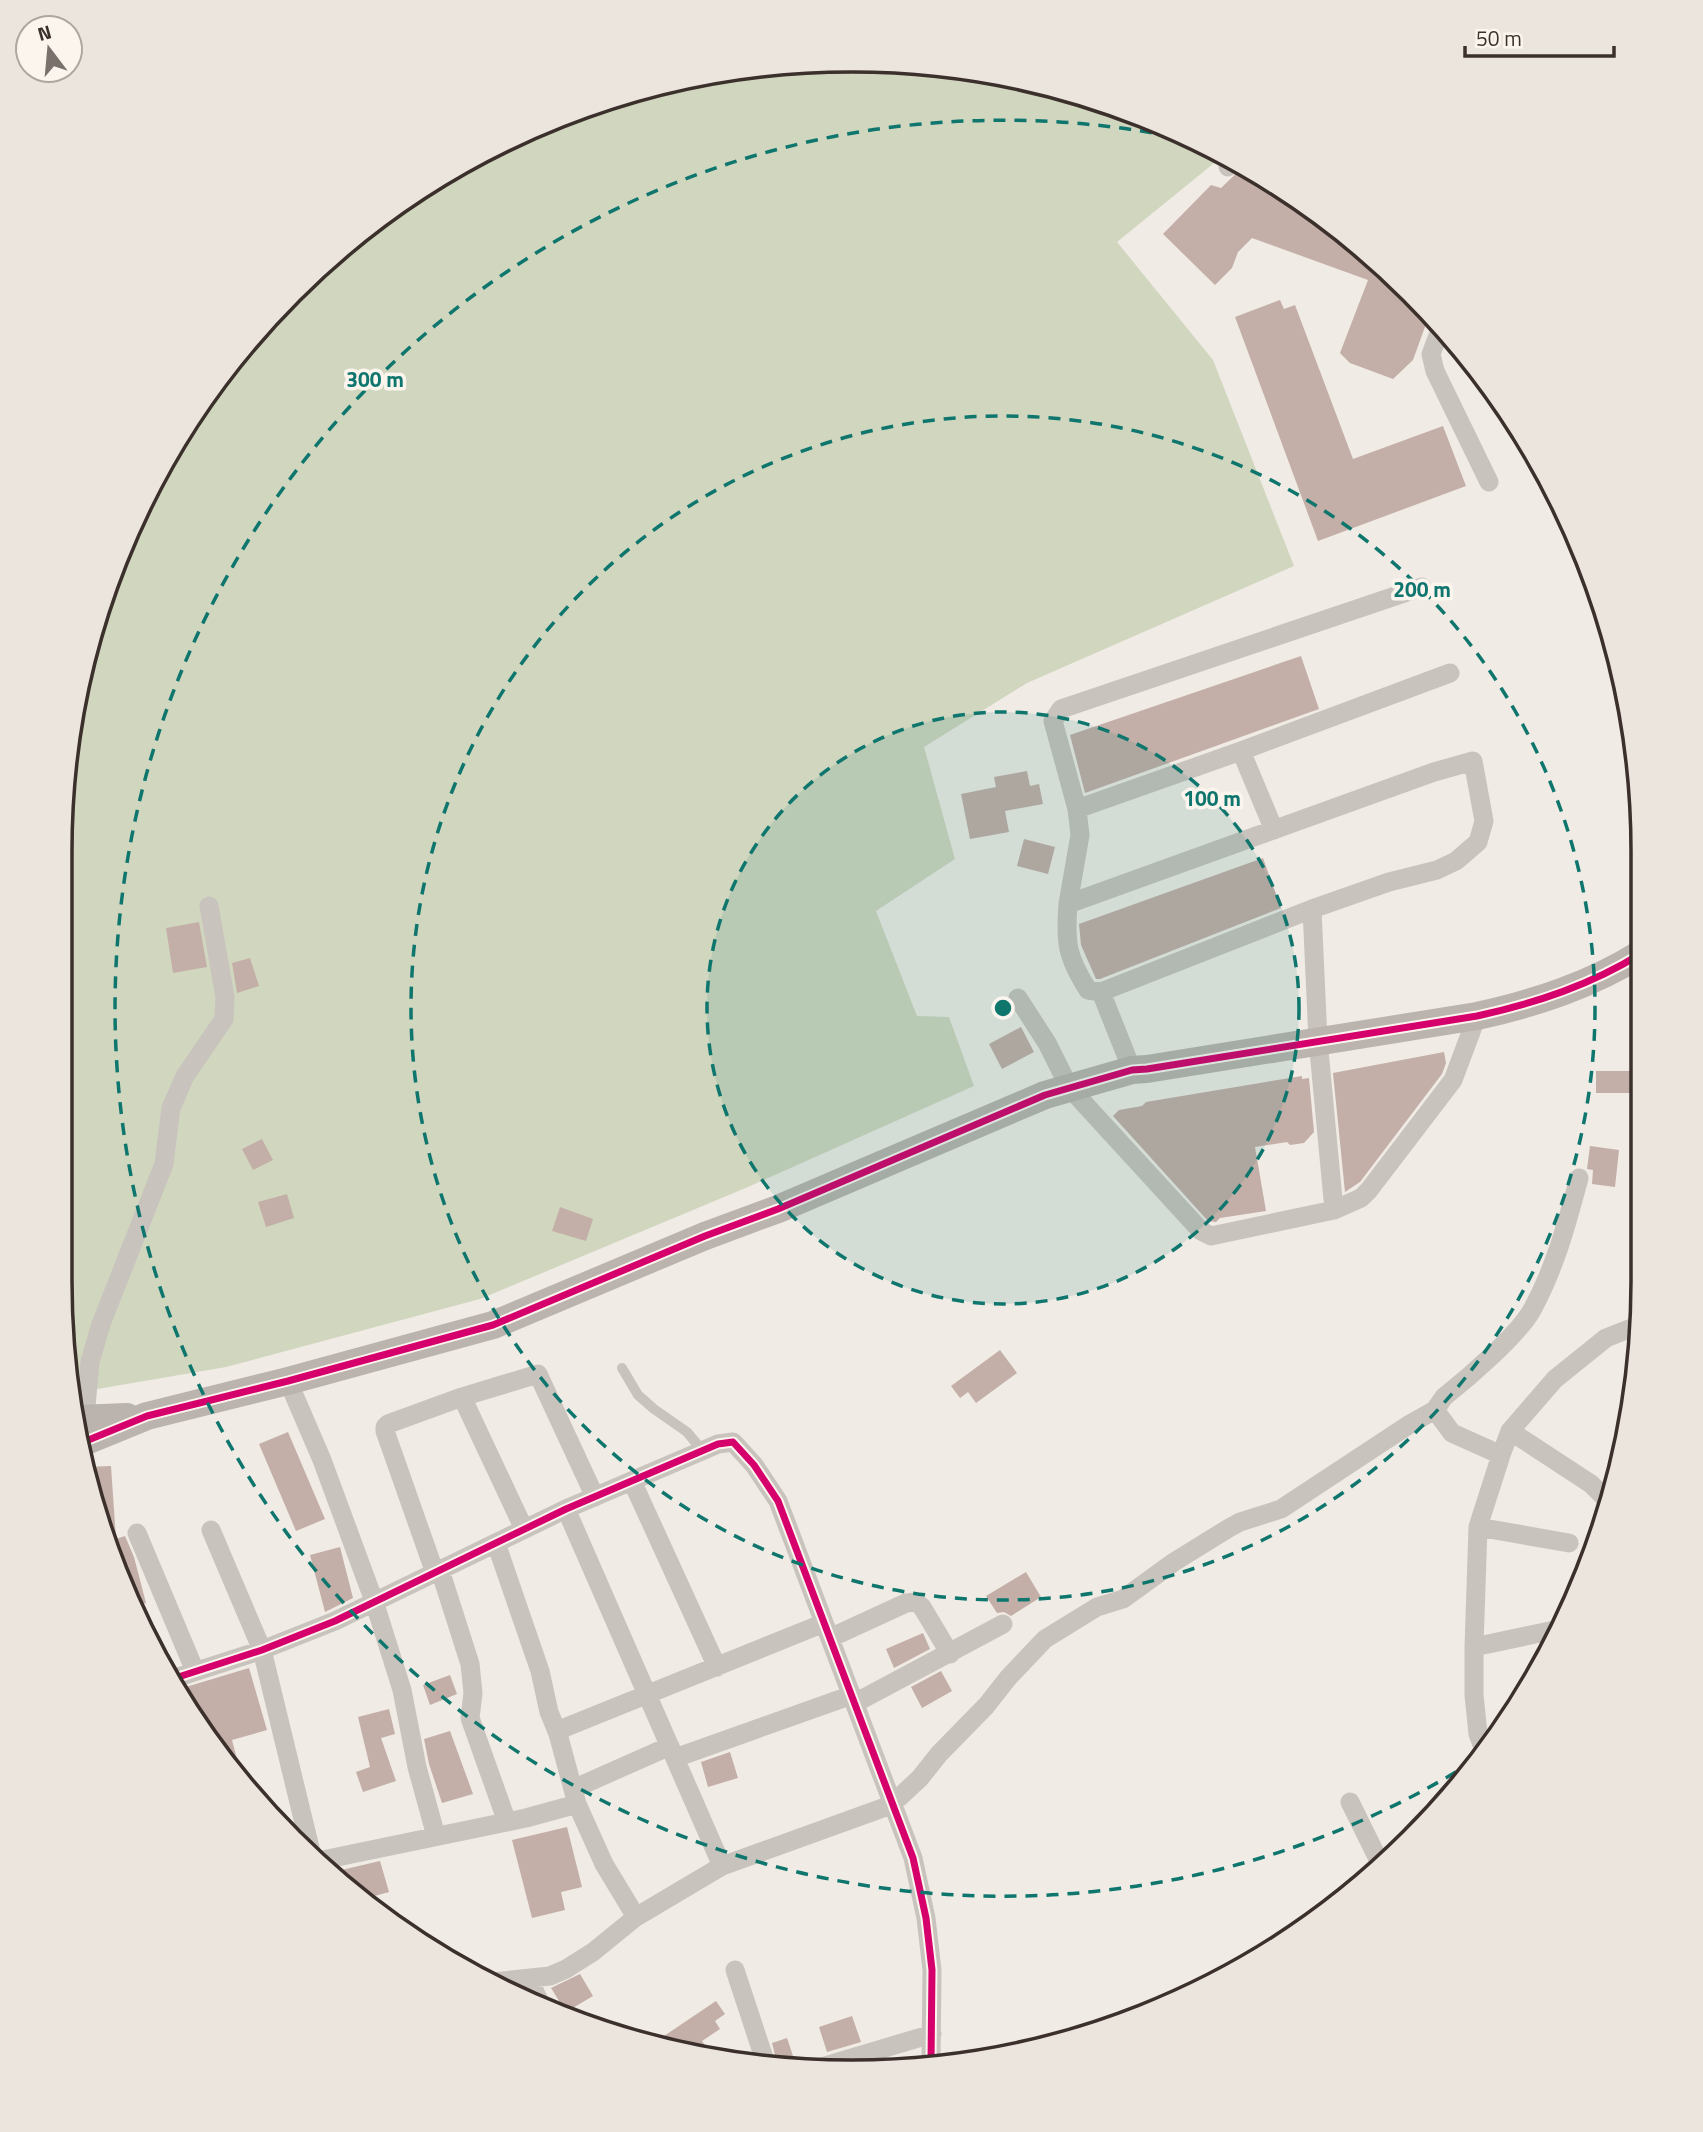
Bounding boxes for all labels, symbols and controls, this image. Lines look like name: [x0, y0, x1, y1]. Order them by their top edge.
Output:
north arrow: [14, 14, 84, 84]
scale bar: [1465, 14, 1614, 58]
text: N: [34, 16, 55, 48]
text: 50 m: [1476, 22, 1522, 54]
text: 300 m: [346, 363, 404, 395]
text: 200 m: [1393, 573, 1451, 605]
text: 100 m: [1183, 782, 1241, 814]
centre of rings: [991, 996, 1015, 1020]

